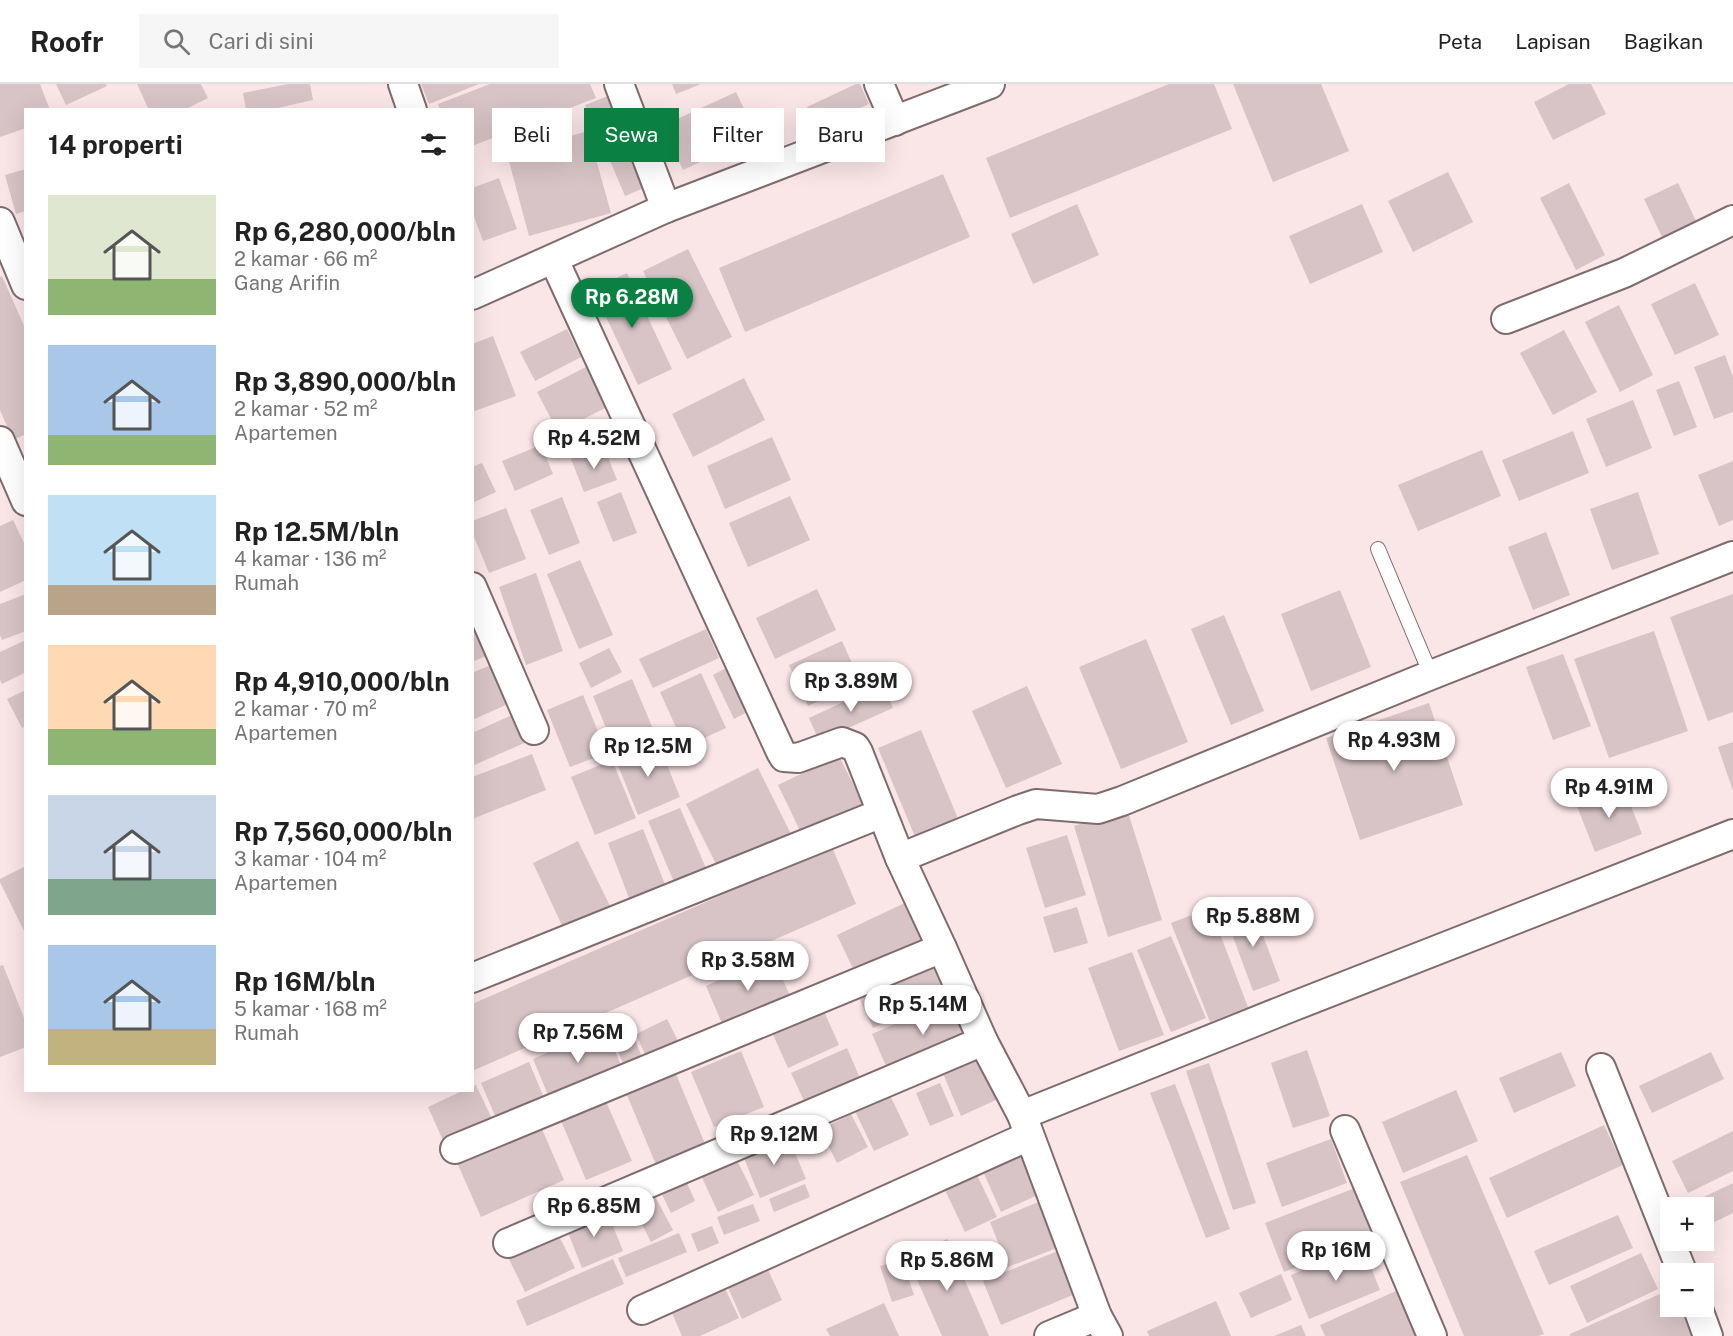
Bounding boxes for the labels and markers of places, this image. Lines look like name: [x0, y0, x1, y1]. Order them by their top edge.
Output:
pin: Rp 6.28M: [570, 278, 694, 329]
pin: Rp 4.52M: [532, 419, 656, 470]
pin: Rp 3.89M: [789, 662, 913, 713]
pin: Rp 4.93M: [1332, 721, 1456, 772]
pin: Rp 12.5M: [586, 727, 710, 778]
pin: Rp 4.91M: [1547, 768, 1671, 819]
pin: Rp 5.88M: [1191, 897, 1315, 948]
pin: Rp 3.58M: [686, 941, 810, 992]
pin: Rp 5.14M: [861, 985, 985, 1036]
pin: Rp 7.56M: [516, 1013, 640, 1064]
pin: Rp 9.12M: [712, 1115, 836, 1166]
pin: Rp 6.85M: [532, 1187, 656, 1238]
pin: Rp 16M: [1287, 1231, 1385, 1282]
pin: Rp 5.86M: [885, 1241, 1009, 1292]

